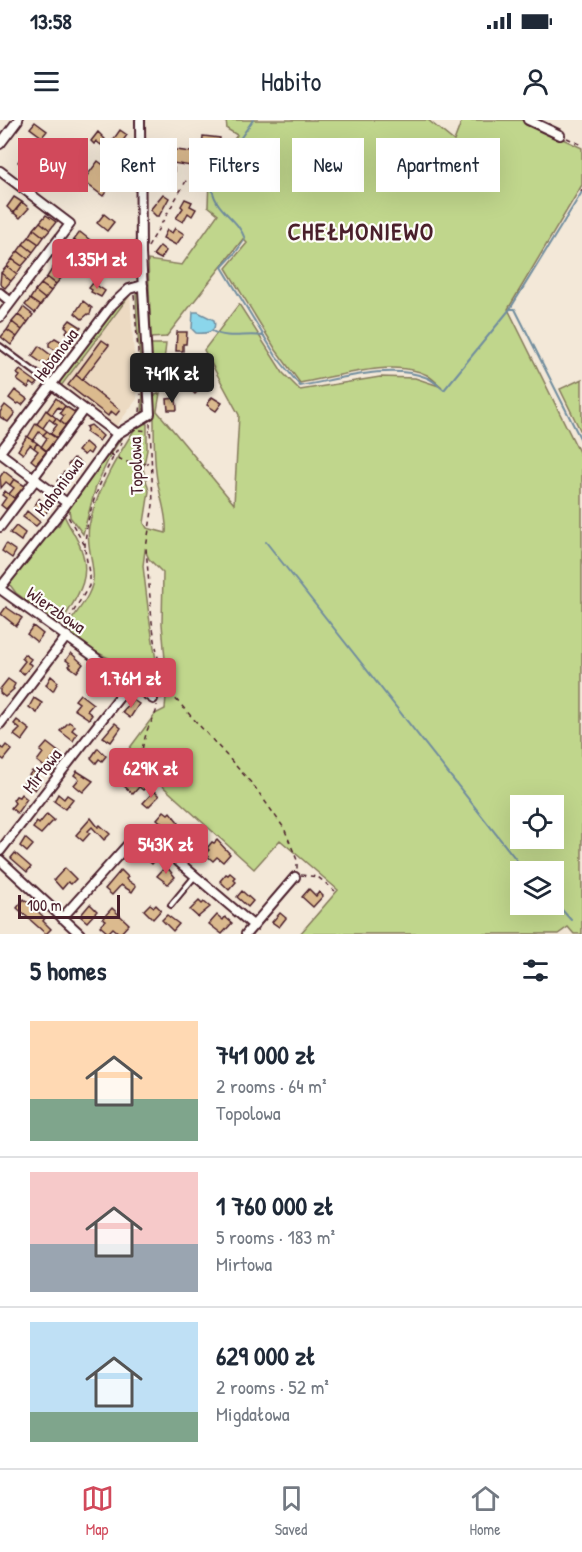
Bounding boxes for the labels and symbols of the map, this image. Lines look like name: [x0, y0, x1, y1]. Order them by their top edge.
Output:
district label: CHEŁMONIEWO: [287, 215, 435, 247]
pin: 1.35M zł: [35, 239, 159, 290]
street label: Hebanowa: [27, 323, 84, 387]
pin: 741K zł: [117, 353, 227, 404]
street label: Topolowa: [122, 437, 149, 495]
street label: Mahoniowa: [28, 452, 89, 521]
street label: Wierzbowa: [22, 580, 91, 639]
pin: 1.76M zł: [69, 658, 193, 709]
street label: Mirtowa: [16, 743, 67, 798]
pin: 629K zł: [96, 748, 206, 799]
pin: 543K zł: [111, 824, 221, 875]
scale bar: [18, 892, 120, 920]

